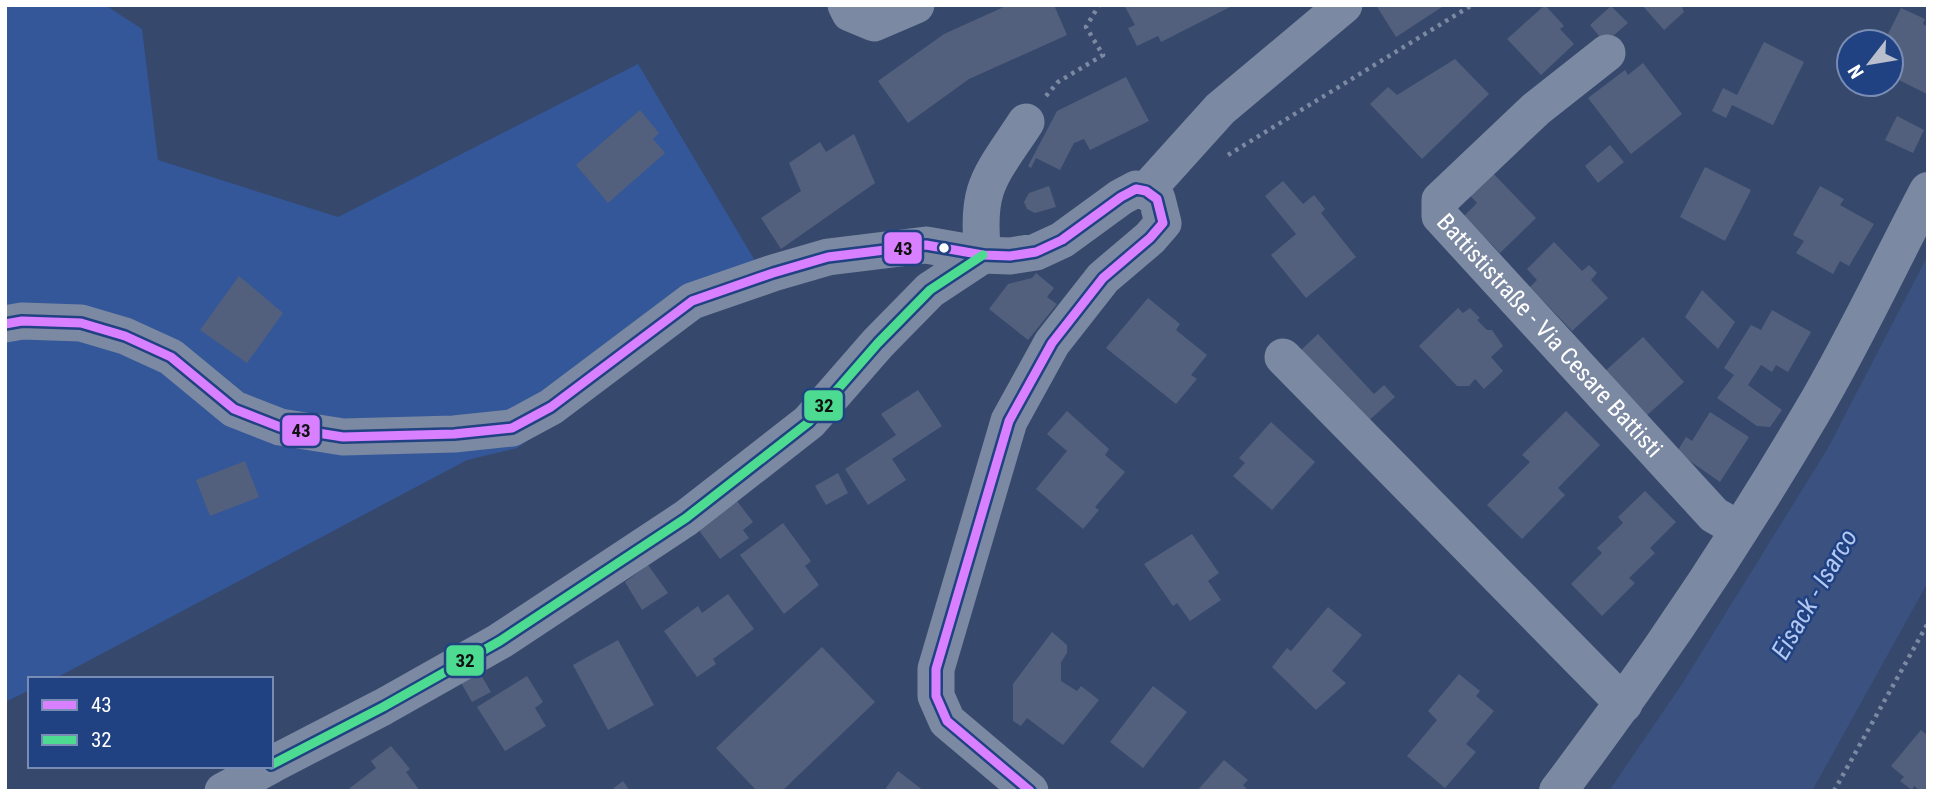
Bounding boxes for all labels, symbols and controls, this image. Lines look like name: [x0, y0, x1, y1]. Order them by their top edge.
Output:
north arrow: [1835, 28, 1905, 98]
text: N: [1843, 61, 1869, 82]
street label: Battististraße - Via Cesare Battisti: [1431, 208, 1668, 463]
line badge: 43: [883, 231, 923, 265]
text: 43: [893, 237, 913, 260]
unlabelled marker: [937, 241, 951, 255]
line badge: 32: [803, 389, 844, 422]
text: 32: [814, 394, 834, 417]
line badge: 43: [281, 414, 321, 447]
text: 43: [291, 419, 311, 442]
water label: Eisack - Isarco: [1765, 524, 1863, 664]
line badge: 32: [445, 644, 485, 677]
text: 32: [455, 649, 475, 672]
legend: [28, 677, 273, 768]
text: 43: [91, 693, 112, 717]
text: 32: [91, 728, 112, 752]

